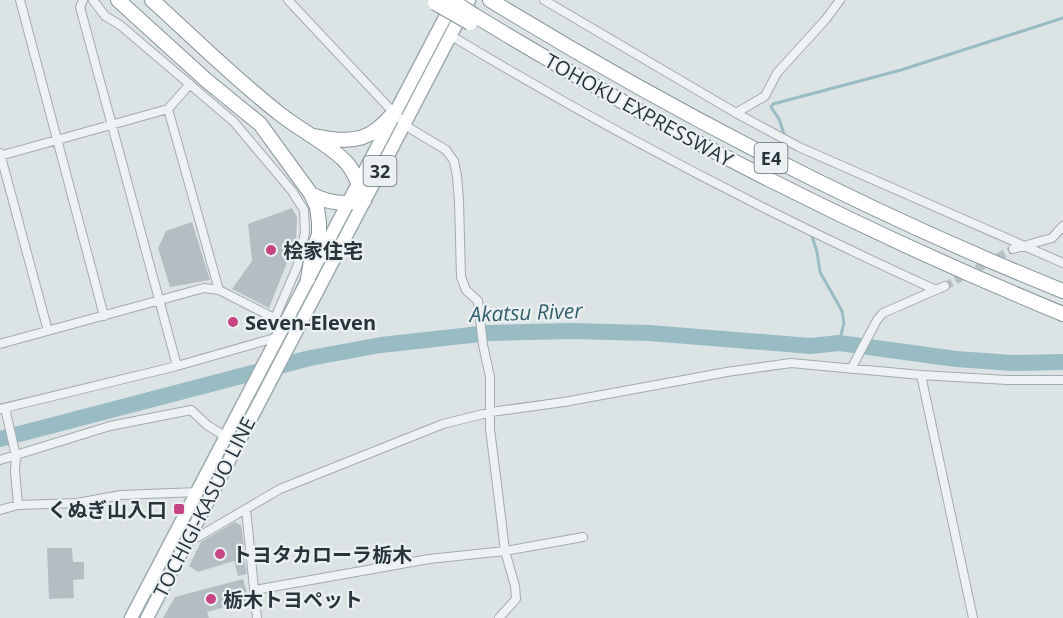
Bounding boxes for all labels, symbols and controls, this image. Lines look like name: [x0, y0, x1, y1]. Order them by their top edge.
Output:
street label: TOHOKU EXPRESSWAY: [540, 47, 739, 173]
road number: E4: [754, 143, 788, 173]
road number: 32: [364, 156, 397, 186]
place label: 桧家住宅: [283, 237, 363, 264]
marker: 桧家住宅: [264, 243, 278, 257]
water label: Akatsu River: [467, 296, 584, 328]
place label: Seven-Eleven: [245, 309, 376, 336]
marker: Seven-Eleven: [226, 315, 240, 329]
street label: TOCHIGI-KASUO LINE: [147, 412, 261, 602]
place label: くぬぎ山入口: [47, 496, 167, 523]
marker: くぬぎ山入口: [172, 502, 186, 516]
place label: トヨタカローラ栃木: [232, 541, 412, 568]
marker: トヨタカローラ栃木: [213, 547, 227, 561]
place label: 栃木トヨペット: [223, 586, 363, 613]
marker: 栃木トヨペット: [204, 592, 218, 606]

